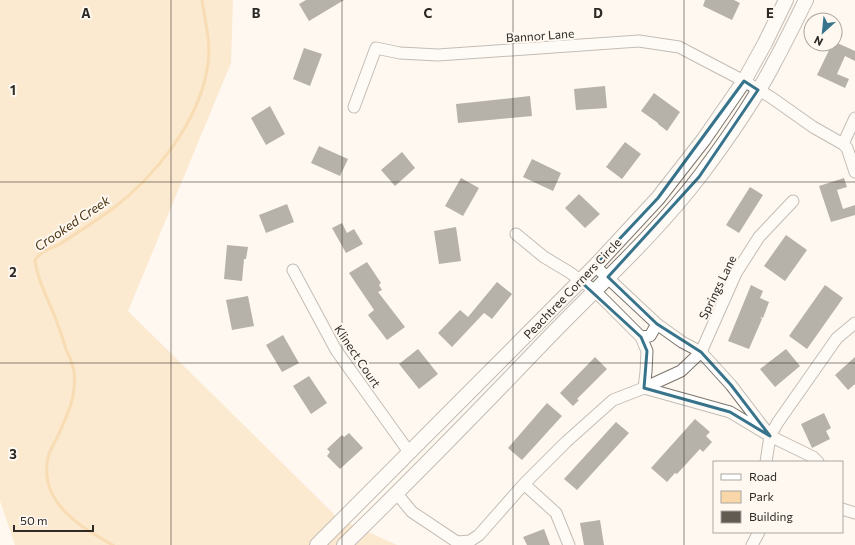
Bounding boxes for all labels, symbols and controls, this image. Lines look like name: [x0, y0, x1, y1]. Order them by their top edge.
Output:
text: A: [81, 5, 91, 21]
text: B: [252, 5, 261, 21]
text: C: [424, 5, 433, 21]
text: D: [593, 5, 603, 21]
text: E: [766, 5, 774, 21]
north arrow: [803, 12, 843, 52]
street label: Bannor Lane: [505, 26, 575, 44]
text: N: [812, 34, 825, 49]
text: 1: [10, 82, 16, 98]
water label: Crooked Creek: [31, 191, 114, 254]
street label: Peachtree Corners Circle: [520, 235, 624, 341]
street label: Springs Lane: [695, 253, 739, 321]
text: 2: [9, 264, 17, 280]
street label: Klinect Court: [332, 322, 384, 390]
text: 3: [9, 446, 17, 462]
legend: [713, 461, 843, 533]
text: Road: [749, 469, 777, 483]
text: Park: [749, 489, 775, 503]
scale bar: [14, 507, 93, 533]
text: Building: [749, 509, 793, 523]
text: 50 m: [20, 513, 48, 527]

